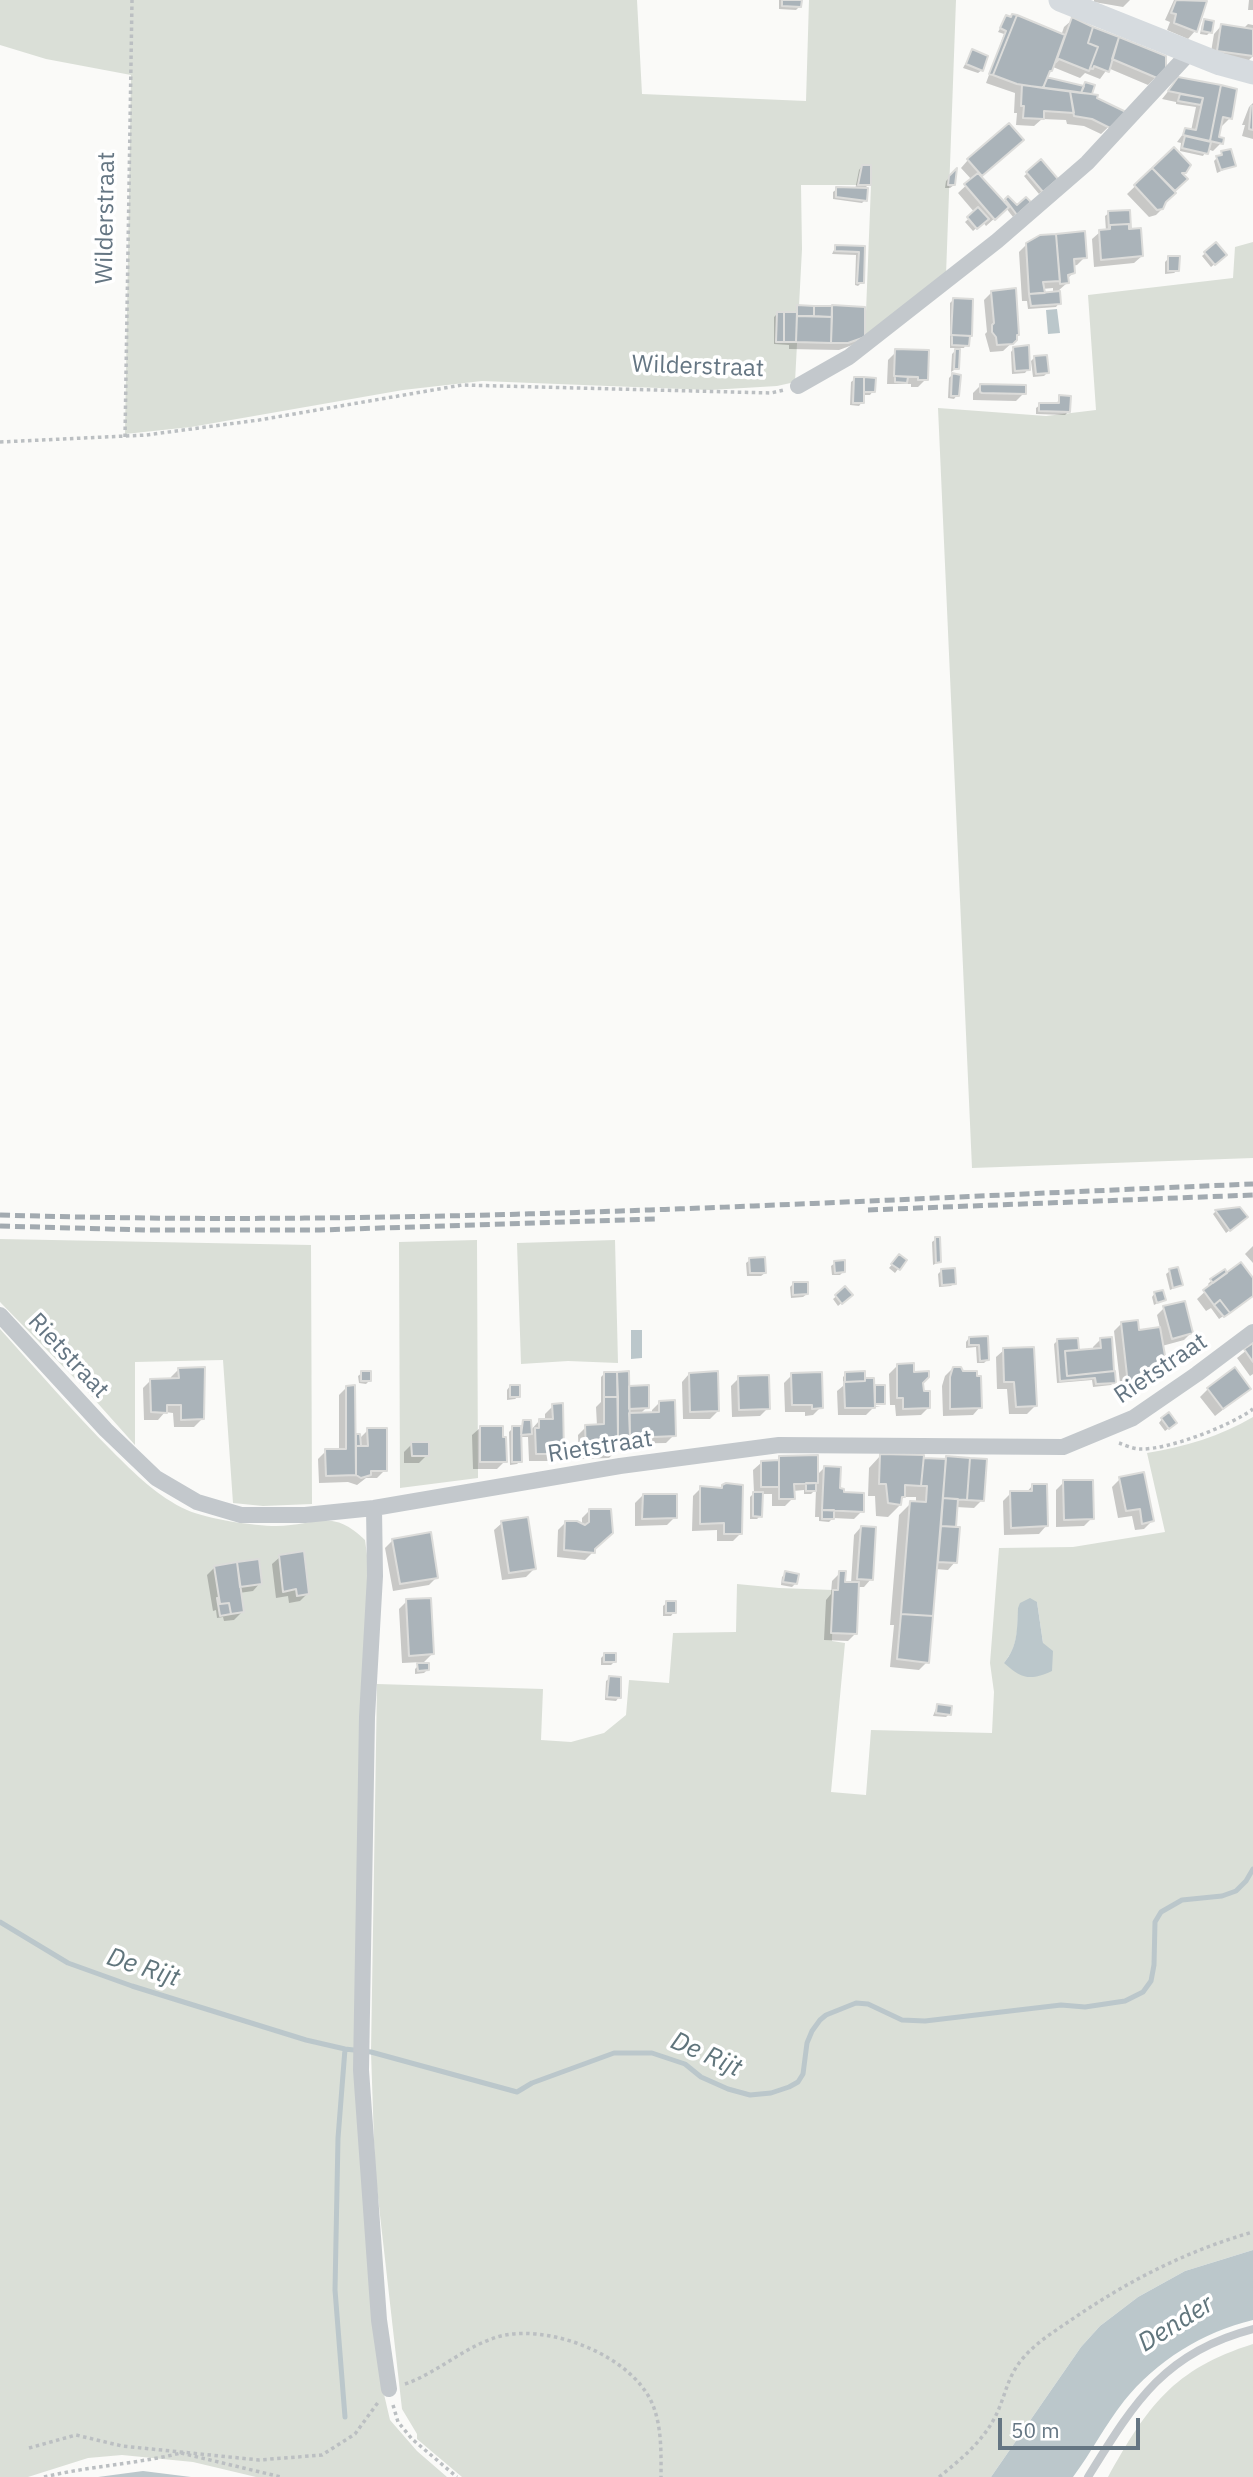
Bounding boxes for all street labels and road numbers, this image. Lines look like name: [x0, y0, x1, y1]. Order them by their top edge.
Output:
street label: Wilderstraat: [90, 151, 122, 285]
street label: Wilderstraat: [631, 350, 765, 384]
street label: Rietstraat: [21, 1308, 115, 1404]
street label: Rietstraat: [1109, 1328, 1213, 1410]
street label: Rietstraat: [546, 1425, 654, 1469]

